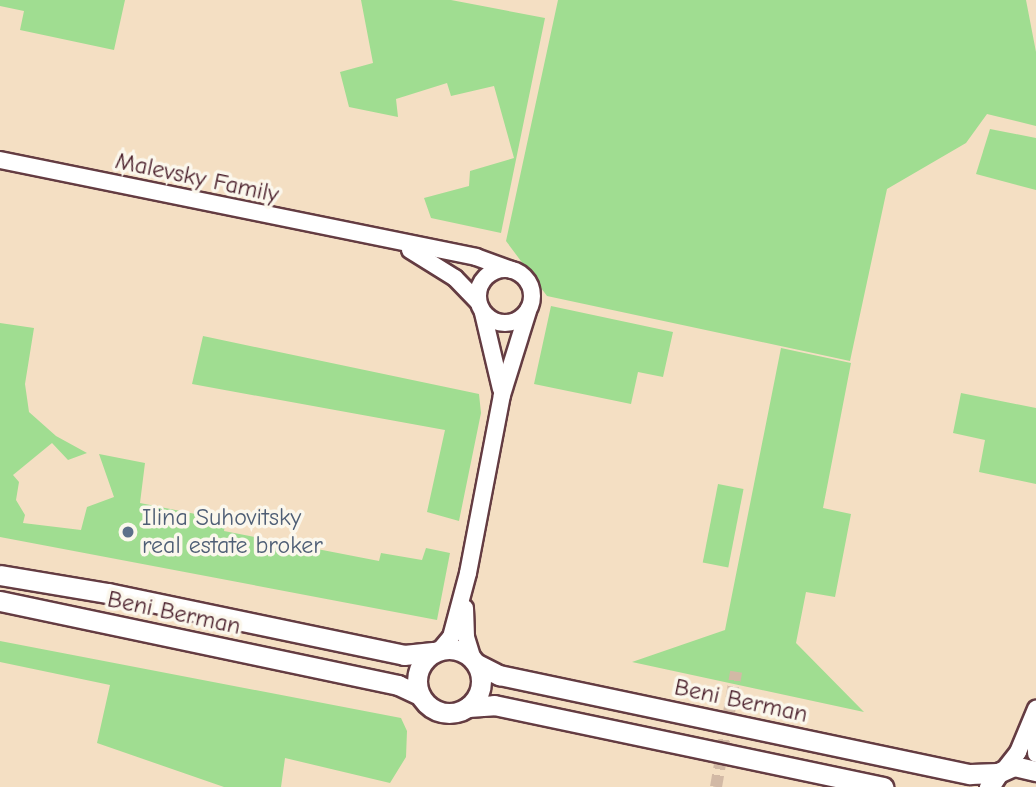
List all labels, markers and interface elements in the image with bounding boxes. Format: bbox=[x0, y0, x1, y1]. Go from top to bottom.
street label: Malevsky Family bbox=[113, 147, 281, 209]
place label: Ilina Suhovitsky real estate broker bbox=[142, 504, 323, 560]
marker: Ilina Suhovitsky real estate broker bbox=[120, 524, 136, 540]
street label: Beni Berman bbox=[105, 585, 243, 641]
street label: Beni Berman bbox=[672, 673, 810, 729]

